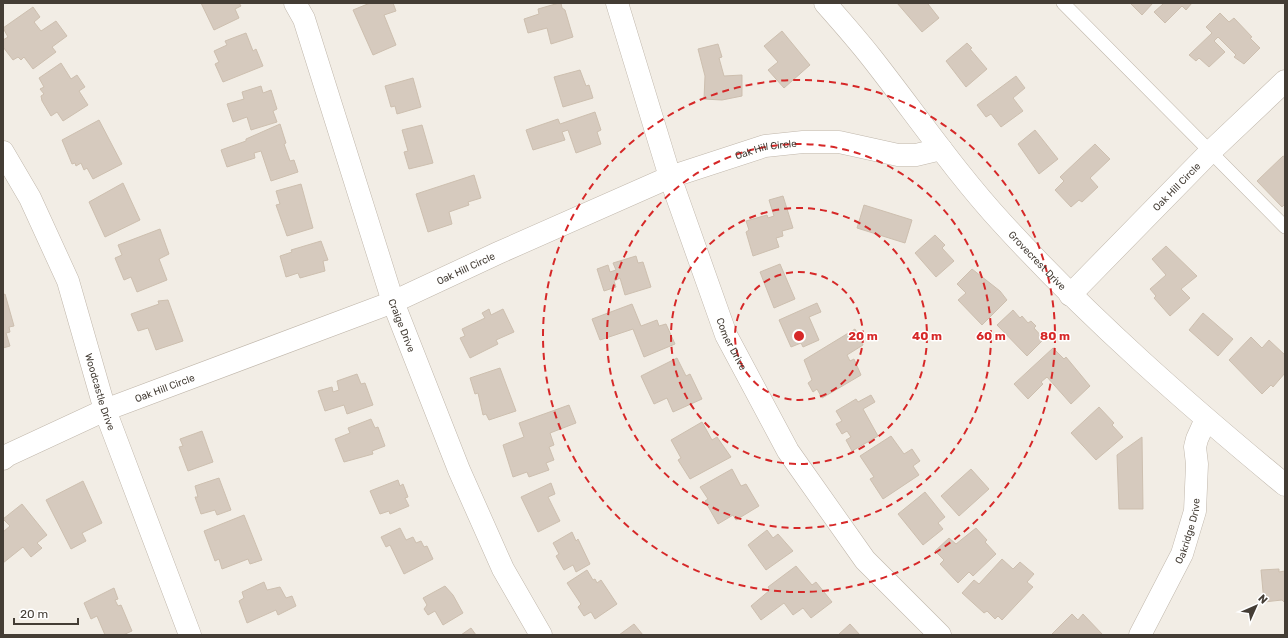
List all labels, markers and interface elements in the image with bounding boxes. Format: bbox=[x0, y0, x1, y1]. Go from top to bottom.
street label: Oak Hill Circle bbox=[734, 138, 798, 162]
street label: Oak Hill Circle bbox=[1151, 160, 1204, 214]
street label: Grovecrest Drive bbox=[1006, 229, 1068, 293]
street label: Oak Hill Circle bbox=[435, 250, 497, 288]
street label: Craige Drive bbox=[385, 297, 417, 354]
street label: Comer Drive bbox=[713, 316, 749, 373]
centre of rings bbox=[792, 329, 806, 343]
text: 20 m bbox=[848, 329, 878, 343]
text: 40 m bbox=[912, 329, 942, 343]
text: 60 m bbox=[976, 329, 1006, 343]
text: 80 m bbox=[1040, 329, 1070, 343]
street label: Woodcastle Drive bbox=[82, 352, 117, 433]
street label: Oak Hill Circle bbox=[133, 372, 197, 405]
street label: Oakridge Drive bbox=[1173, 498, 1203, 566]
north arrow bbox=[1236, 586, 1276, 626]
text: N bbox=[1255, 592, 1270, 607]
scale bar bbox=[14, 600, 78, 626]
text: 20 m bbox=[20, 607, 48, 621]

